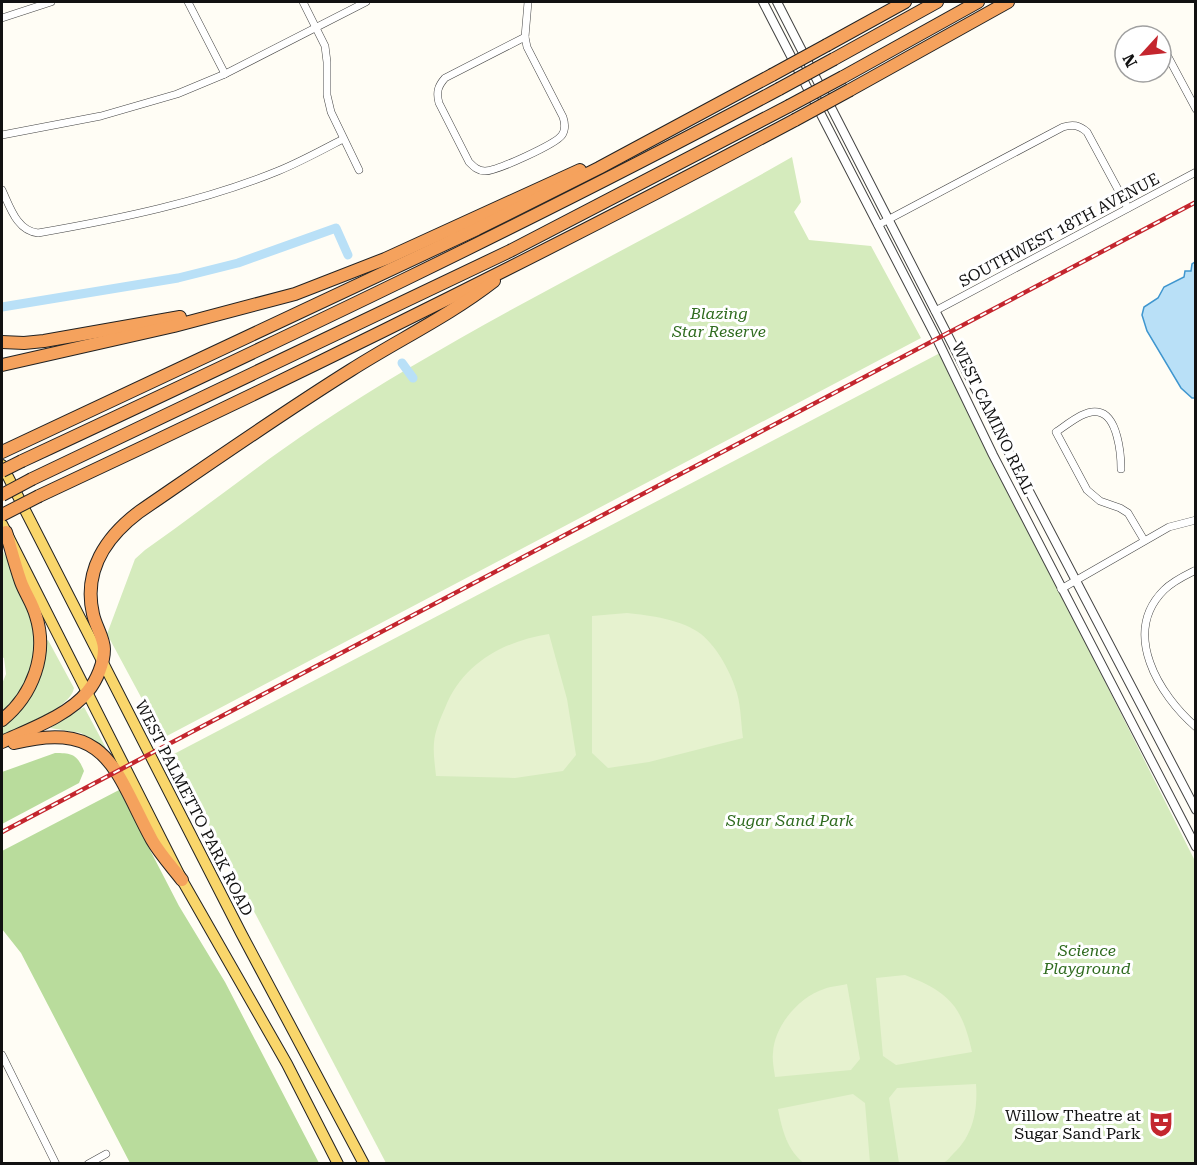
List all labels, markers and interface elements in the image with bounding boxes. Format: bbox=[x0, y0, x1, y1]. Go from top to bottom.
north arrow bbox=[1113, 24, 1173, 84]
text: N bbox=[1119, 51, 1141, 70]
street label: SOUTHWEST 18TH AVENUE bbox=[956, 169, 1162, 291]
park label: Blazing Star Reserve bbox=[671, 304, 766, 341]
street label: WEST CAMINO REAL bbox=[948, 339, 1038, 497]
street label: WEST PALMETTO PARK ROAD bbox=[131, 697, 257, 919]
park label: Sugar Sand Park bbox=[725, 811, 854, 830]
park label: Science Playground bbox=[1042, 941, 1131, 978]
place label: Willow Theatre at Sugar Sand Park bbox=[1005, 1106, 1141, 1143]
theatre icon: Willow Theatre at Sugar Sand Park bbox=[1146, 1109, 1176, 1139]

